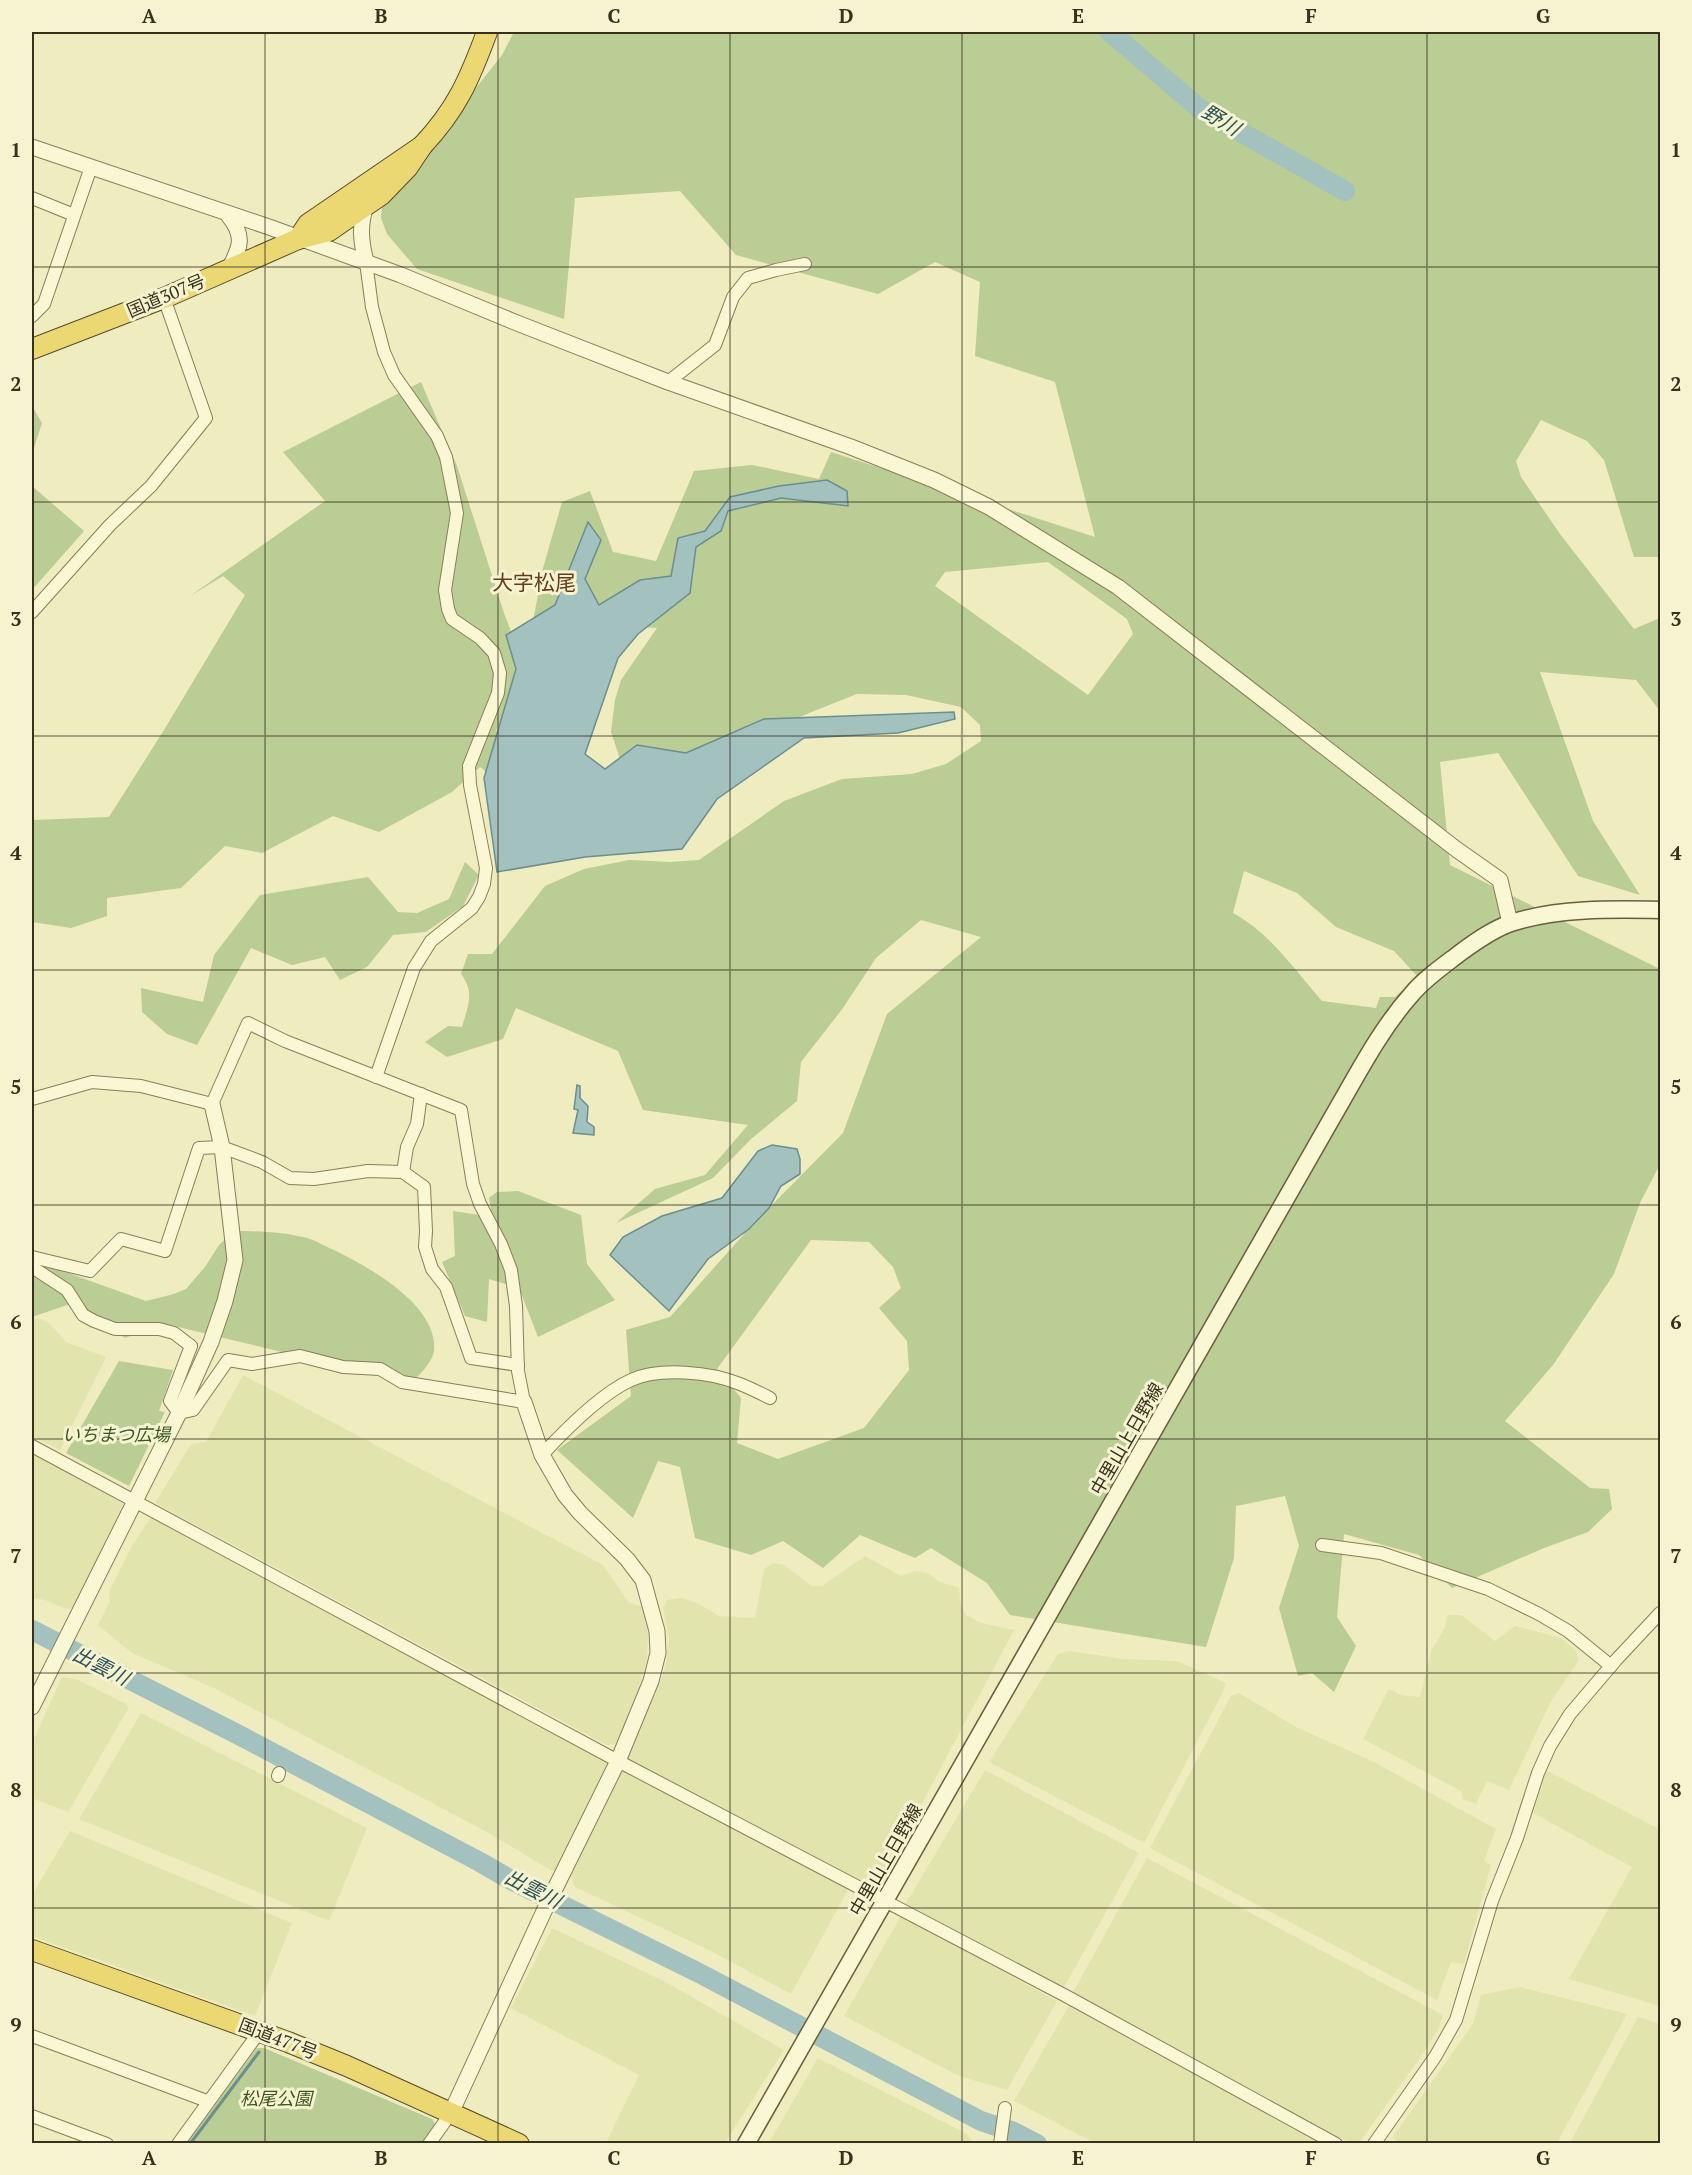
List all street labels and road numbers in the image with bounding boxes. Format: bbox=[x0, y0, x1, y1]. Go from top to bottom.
street label: 国道307号 bbox=[123, 268, 208, 322]
street label: 中里山上日野線 bbox=[1084, 1378, 1168, 1499]
street label: 中里山上日野線 bbox=[843, 1799, 927, 1920]
street label: 国道477号 bbox=[235, 2012, 321, 2064]

